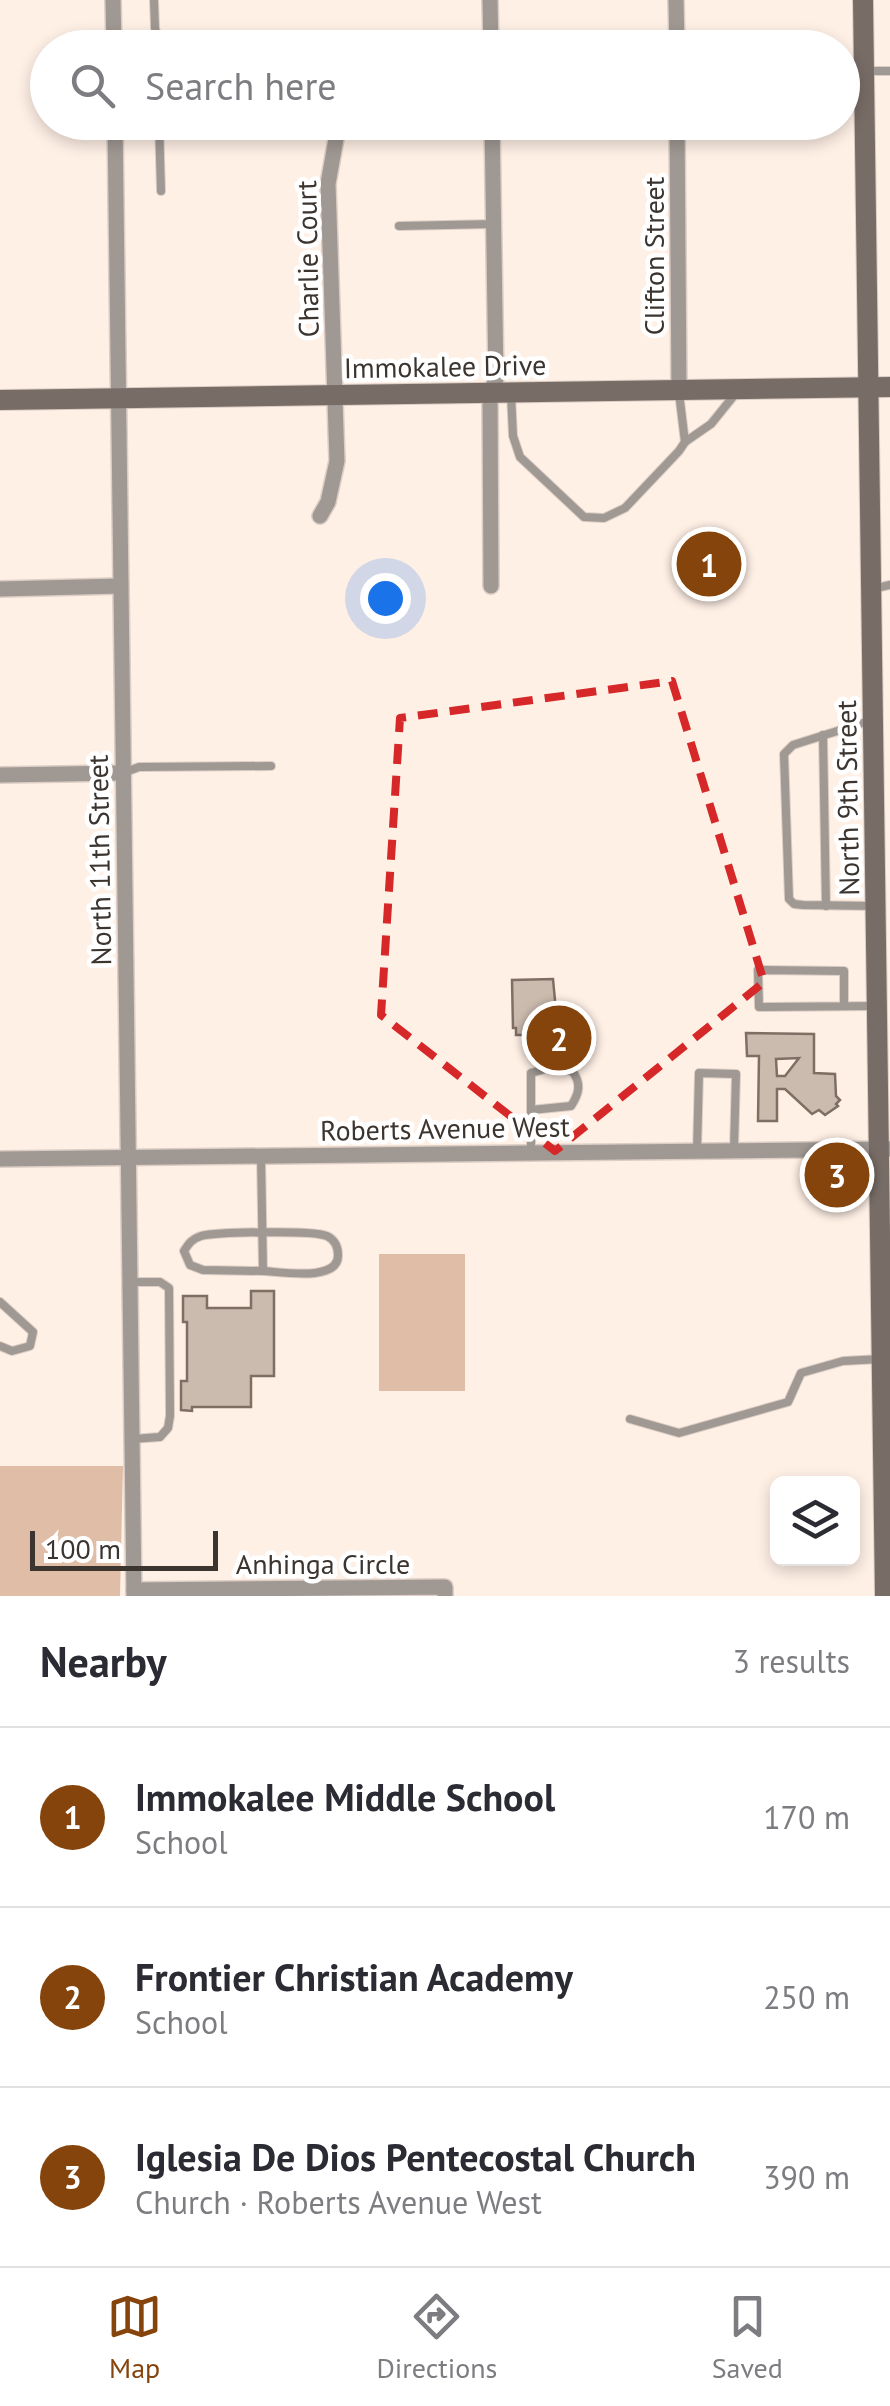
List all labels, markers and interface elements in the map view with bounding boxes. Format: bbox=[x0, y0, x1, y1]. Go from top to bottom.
search box bbox=[30, 30, 860, 140]
icon: search bbox=[65, 58, 120, 113]
text: Search here bbox=[145, 61, 337, 110]
street label: Clifton Street bbox=[635, 176, 672, 335]
street label: Charlie Court bbox=[287, 180, 327, 338]
street label: Immokalee Drive bbox=[343, 346, 547, 386]
pin: 1 bbox=[676, 526, 742, 602]
your location bbox=[360, 573, 411, 624]
street label: North 9th Street bbox=[827, 699, 867, 896]
street label: North 11th Street bbox=[79, 754, 119, 966]
pin: 2 bbox=[526, 1000, 592, 1076]
street label: Roberts Avenue West bbox=[320, 1107, 571, 1149]
pin: 3 bbox=[804, 1138, 870, 1212]
map controls bbox=[770, 1476, 860, 1566]
button: layers bbox=[770, 1476, 860, 1566]
scale bar bbox=[30, 1526, 218, 1570]
text: 100 m bbox=[45, 1530, 121, 1567]
street label: Anhinga Circle bbox=[236, 1545, 410, 1582]
text: Nearby bbox=[40, 1634, 167, 1689]
text: 3 results bbox=[732, 1640, 850, 1682]
text: Immokalee Middle School bbox=[135, 1772, 555, 1821]
text: 1 bbox=[63, 1796, 82, 1838]
text: 170 m bbox=[763, 1796, 850, 1838]
text: School bbox=[135, 1821, 228, 1863]
text: Frontier Christian Academy bbox=[135, 1952, 573, 2001]
text: 2 bbox=[63, 1976, 82, 2018]
text: 250 m bbox=[763, 1976, 850, 2018]
text: School bbox=[135, 2001, 228, 2043]
text: Iglesia De Dios Pentecostal Church bbox=[135, 2132, 696, 2181]
text: 3 bbox=[63, 2156, 82, 2198]
text: 390 m bbox=[763, 2156, 850, 2198]
text: Church · Roberts Avenue West bbox=[135, 2181, 542, 2223]
tab: Map bbox=[107, 2289, 162, 2386]
tab: Directions bbox=[376, 2289, 497, 2386]
tab: Saved bbox=[712, 2289, 783, 2386]

